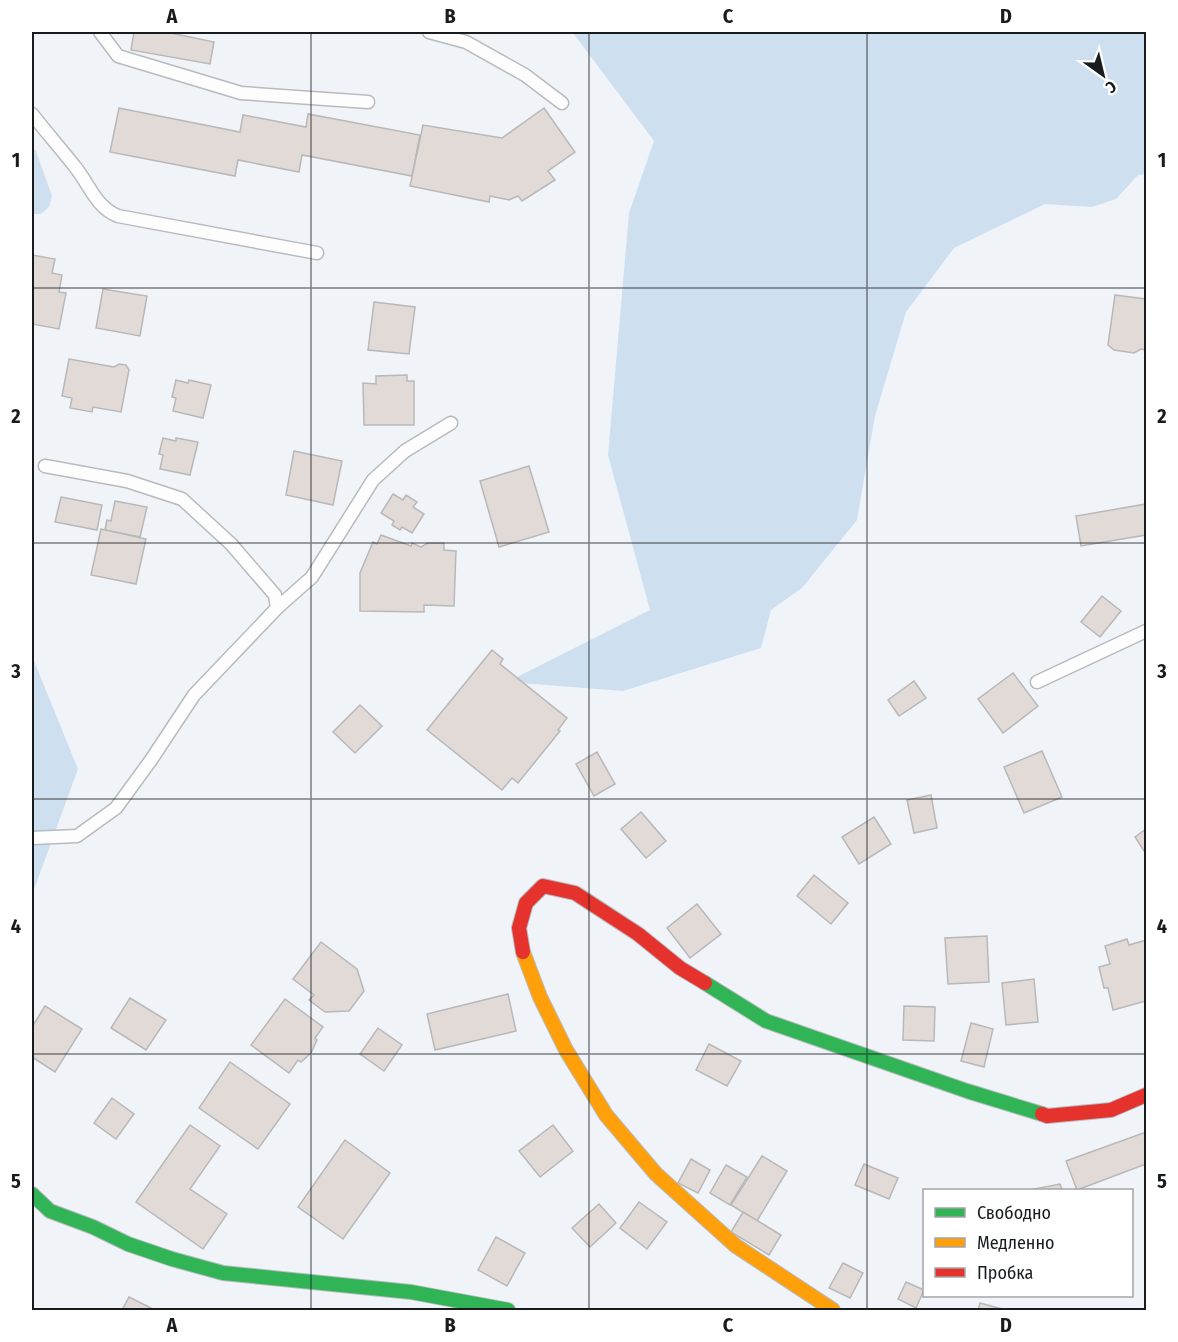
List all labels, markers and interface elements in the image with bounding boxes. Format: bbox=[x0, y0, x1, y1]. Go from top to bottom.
text: A bbox=[166, 4, 179, 28]
text: B bbox=[444, 4, 456, 28]
text: C bbox=[723, 4, 734, 28]
text: D bbox=[1000, 4, 1012, 28]
north arrow bbox=[1073, 45, 1133, 105]
text: С bbox=[1102, 77, 1120, 98]
text: 1 bbox=[12, 148, 20, 172]
text: 1 bbox=[1158, 148, 1166, 172]
text: 2 bbox=[10, 404, 21, 428]
text: 2 bbox=[1156, 404, 1167, 428]
text: 3 bbox=[10, 659, 21, 683]
text: 3 bbox=[1156, 659, 1167, 683]
text: 4 bbox=[11, 914, 21, 938]
text: 4 bbox=[1157, 914, 1167, 938]
text: 5 bbox=[11, 1169, 21, 1193]
text: 5 bbox=[1157, 1169, 1167, 1193]
legend bbox=[923, 1189, 1133, 1297]
text: Свободно bbox=[977, 1202, 1051, 1224]
text: Медленно bbox=[977, 1232, 1055, 1254]
text: Пробка bbox=[977, 1262, 1033, 1284]
text: A bbox=[166, 1313, 179, 1337]
text: B bbox=[444, 1313, 456, 1337]
text: C bbox=[723, 1313, 734, 1337]
text: D bbox=[1000, 1313, 1012, 1337]

